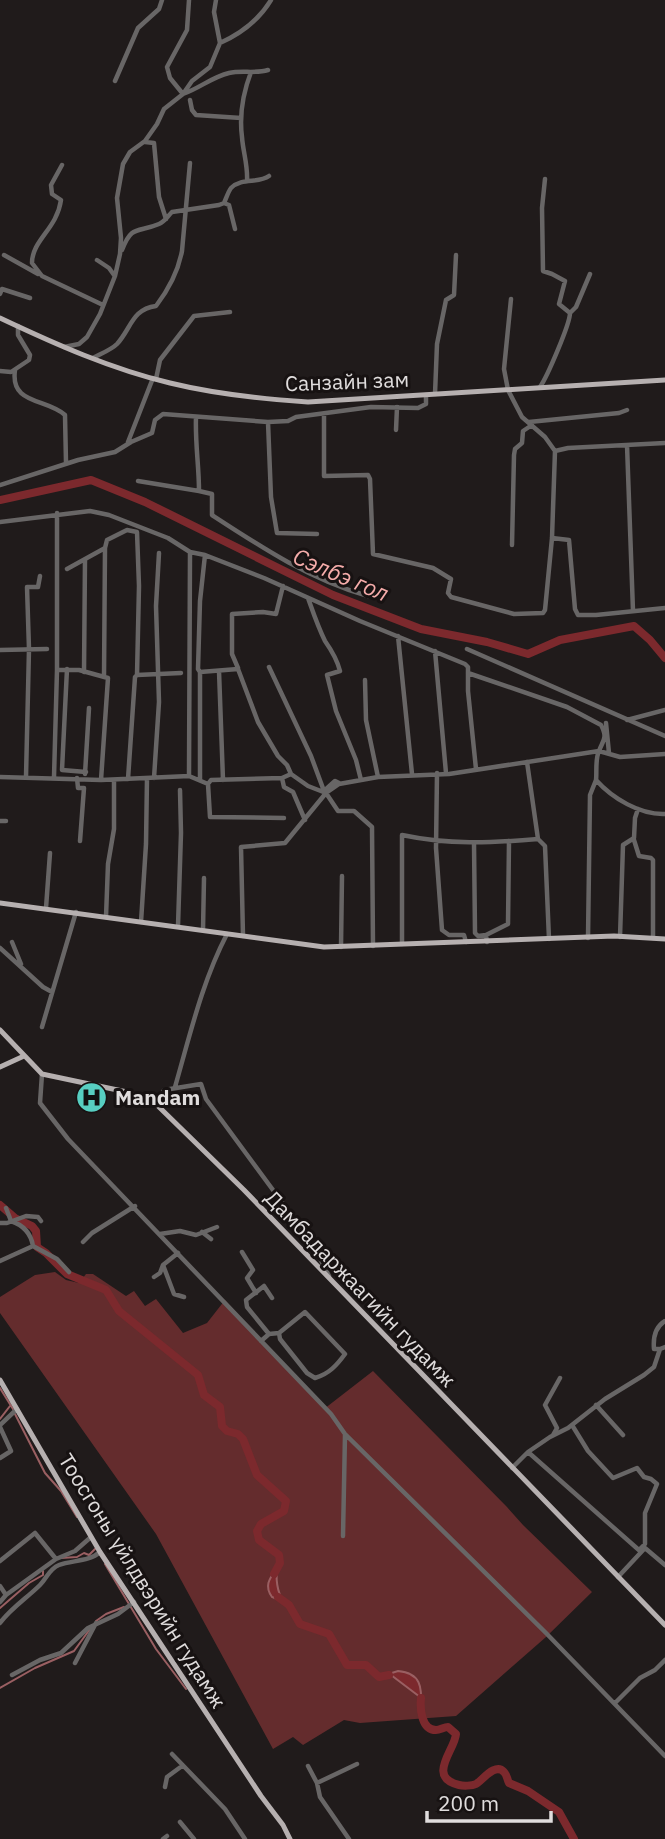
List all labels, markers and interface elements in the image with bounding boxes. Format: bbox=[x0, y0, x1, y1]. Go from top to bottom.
street label: Санзайн зам bbox=[284, 365, 409, 397]
water label: Сэлбэ гол bbox=[289, 541, 394, 608]
hospital icon: Mandam bbox=[75, 1081, 109, 1115]
place label: Mandam bbox=[115, 1083, 200, 1111]
street label: Дамбадаржаагийн гудамж bbox=[259, 1184, 462, 1393]
street label: Тоосгоны үйлдвэрийн гудамж bbox=[53, 1448, 233, 1713]
scale bar bbox=[427, 1780, 551, 1824]
text: 200 m bbox=[438, 1789, 499, 1817]

